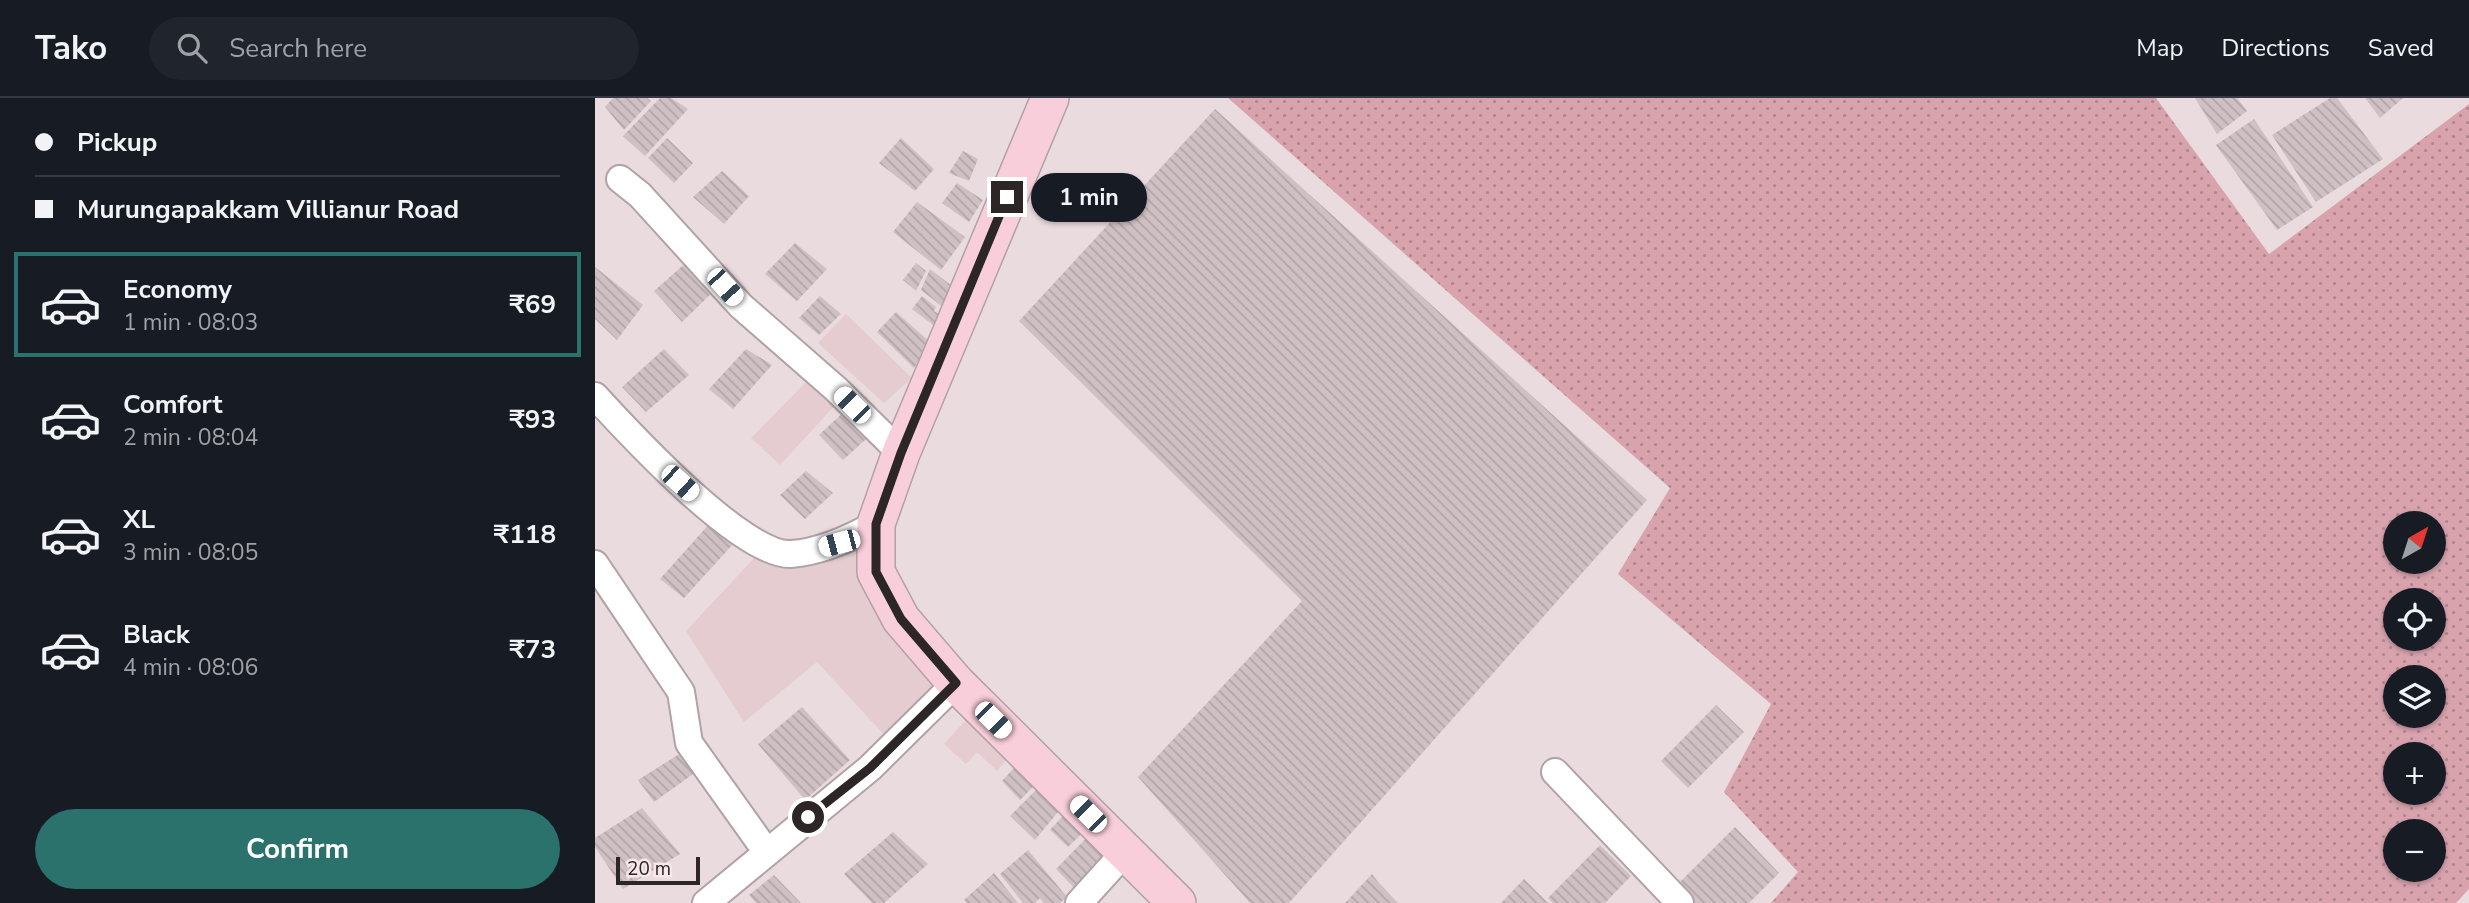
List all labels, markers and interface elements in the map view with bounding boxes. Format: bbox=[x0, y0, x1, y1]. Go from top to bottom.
search box bbox=[149, 17, 639, 80]
text: Tako bbox=[35, 26, 107, 71]
icon: search bbox=[173, 29, 211, 67]
text: Search here bbox=[229, 31, 367, 66]
text: Map bbox=[2136, 32, 2183, 64]
text: Directions bbox=[2221, 32, 2330, 64]
text: Saved bbox=[2368, 32, 2434, 64]
text: Pickup bbox=[77, 125, 157, 160]
callout: 1 min bbox=[1031, 172, 1147, 222]
route end bbox=[991, 181, 1023, 213]
text: 1 min bbox=[1059, 182, 1119, 213]
text: Murungapakkam Villianur Road bbox=[77, 192, 459, 227]
car bbox=[704, 264, 747, 310]
text: Economy bbox=[123, 272, 232, 307]
icon: car bbox=[39, 273, 102, 336]
text: ₹69 bbox=[509, 287, 556, 322]
text: 1 min · 08:03 bbox=[123, 307, 258, 338]
car bbox=[830, 383, 875, 427]
text: Comfort bbox=[123, 387, 223, 422]
icon: car bbox=[39, 388, 102, 451]
text: ₹93 bbox=[509, 402, 556, 437]
text: 2 min · 08:04 bbox=[123, 422, 258, 453]
car bbox=[658, 461, 703, 505]
text: XL bbox=[123, 502, 155, 537]
icon: car bbox=[39, 503, 102, 566]
north arrow bbox=[2383, 511, 2447, 574]
map controls bbox=[2383, 511, 2446, 882]
text: ₹118 bbox=[494, 517, 556, 552]
car bbox=[816, 527, 863, 559]
text: 3 min · 08:05 bbox=[123, 537, 258, 568]
button: locate bbox=[2383, 588, 2446, 651]
text: Black bbox=[123, 617, 190, 652]
icon: car bbox=[39, 618, 102, 681]
text: ₹73 bbox=[509, 632, 556, 667]
text: 4 min · 08:06 bbox=[123, 652, 258, 683]
button: layers bbox=[2383, 665, 2446, 728]
car bbox=[971, 698, 1016, 742]
button: + bbox=[2383, 742, 2446, 805]
car bbox=[1066, 792, 1111, 836]
route start bbox=[792, 801, 824, 833]
button: Confirm bbox=[35, 809, 560, 889]
button: − bbox=[2383, 819, 2446, 882]
scale bar bbox=[616, 854, 700, 886]
text: 20 m bbox=[627, 856, 671, 882]

